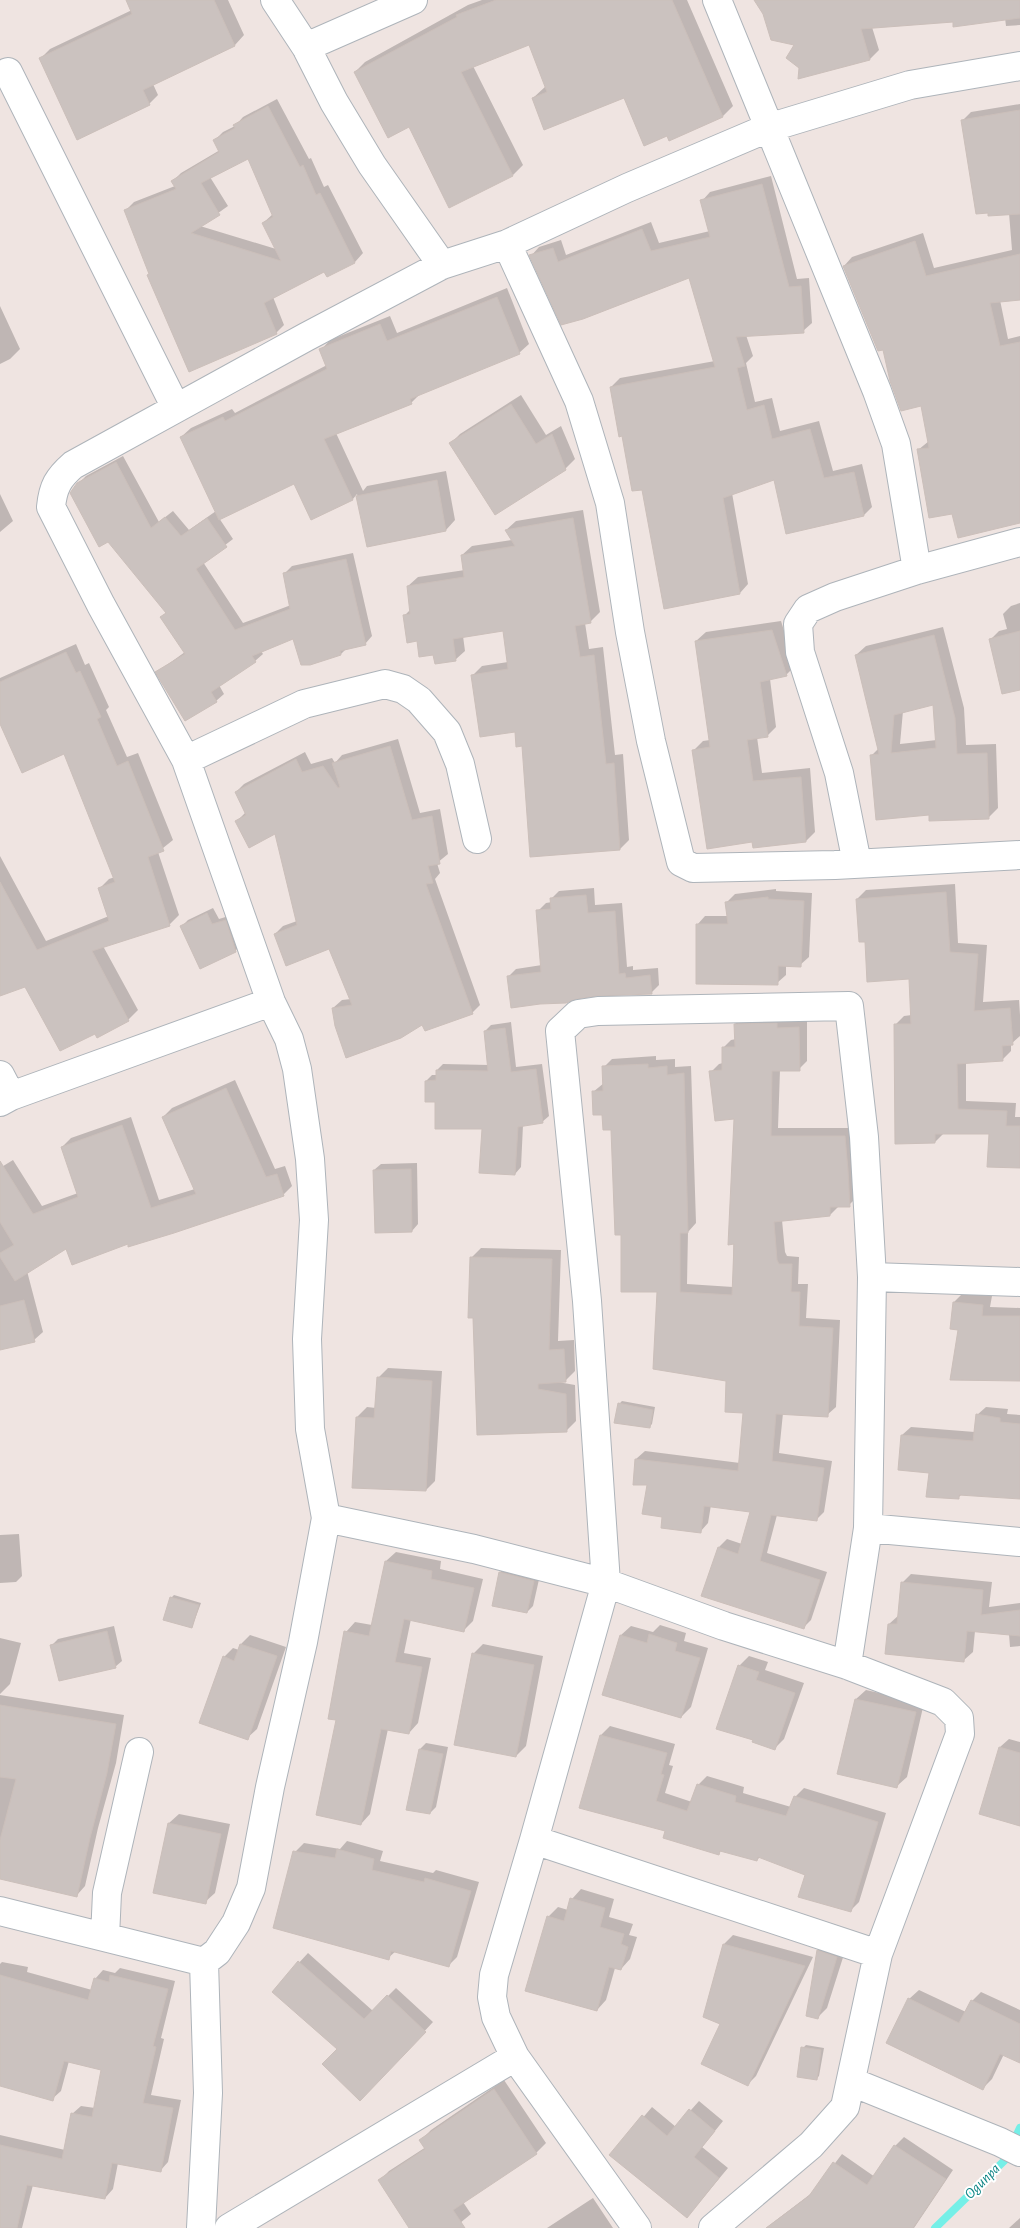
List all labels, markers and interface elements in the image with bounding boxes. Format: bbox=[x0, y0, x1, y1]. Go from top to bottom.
water label: Ogunpa bbox=[962, 2161, 1003, 2202]

